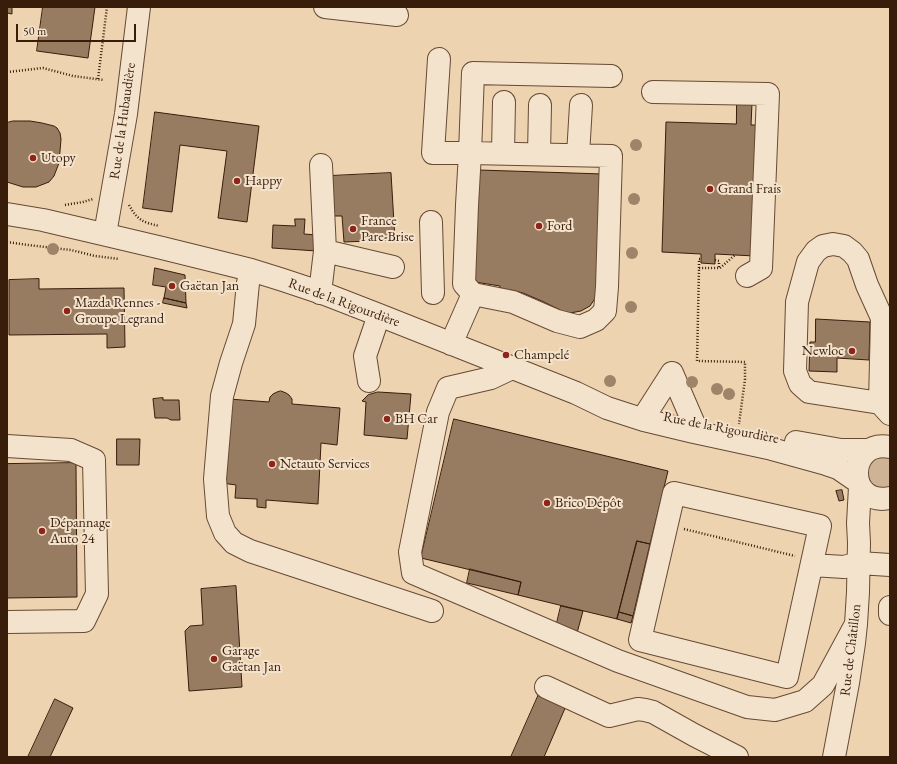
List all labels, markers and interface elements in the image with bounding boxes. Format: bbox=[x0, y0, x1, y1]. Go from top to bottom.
scale bar bbox=[18, 16, 138, 42]
text: 50 m bbox=[23, 23, 46, 39]
street label: Rue de la Hubaudière bbox=[107, 62, 139, 180]
place label: Utopy bbox=[41, 150, 76, 166]
marker: Utopy bbox=[28, 153, 38, 163]
place label: Happy bbox=[245, 173, 282, 189]
marker: Happy bbox=[232, 176, 242, 186]
place label: Grand Frais bbox=[718, 181, 781, 197]
marker: Grand Frais bbox=[705, 184, 715, 194]
place label: France Pare-Brise bbox=[361, 213, 414, 246]
place label: Ford bbox=[547, 218, 572, 234]
marker: Ford bbox=[534, 221, 544, 231]
marker: France Pare-Brise bbox=[348, 224, 358, 234]
street label: Rue de la Rigourdière bbox=[286, 275, 402, 331]
place label: Gaëtan Jan bbox=[180, 278, 239, 294]
marker: Gaëtan Jan bbox=[167, 281, 177, 291]
place label: Mazda Rennes - Groupe Legrand bbox=[75, 295, 164, 328]
marker: Mazda Rennes - Groupe Legrand bbox=[62, 306, 72, 316]
place label: Newloc bbox=[802, 343, 844, 359]
marker: Newloc bbox=[847, 346, 857, 356]
place label: Champelé bbox=[514, 347, 569, 363]
marker: Champelé bbox=[501, 350, 511, 360]
street label: Rue de la Rigourdière bbox=[662, 409, 780, 447]
place label: BH Car bbox=[395, 411, 438, 427]
marker: BH Car bbox=[382, 414, 392, 424]
place label: Netauto Services bbox=[280, 456, 370, 472]
marker: Netauto Services bbox=[267, 459, 277, 469]
place label: Brico Dépôt bbox=[555, 495, 621, 511]
marker: Brico Dépôt bbox=[542, 498, 552, 508]
place label: Dépannage Auto 24 bbox=[50, 515, 111, 548]
marker: Dépannage Auto 24 bbox=[37, 526, 47, 536]
street label: Rue de Châtillon bbox=[837, 603, 865, 697]
place label: Garage Gaëtan Jan bbox=[222, 643, 281, 676]
marker: Garage Gaëtan Jan bbox=[209, 654, 219, 664]

